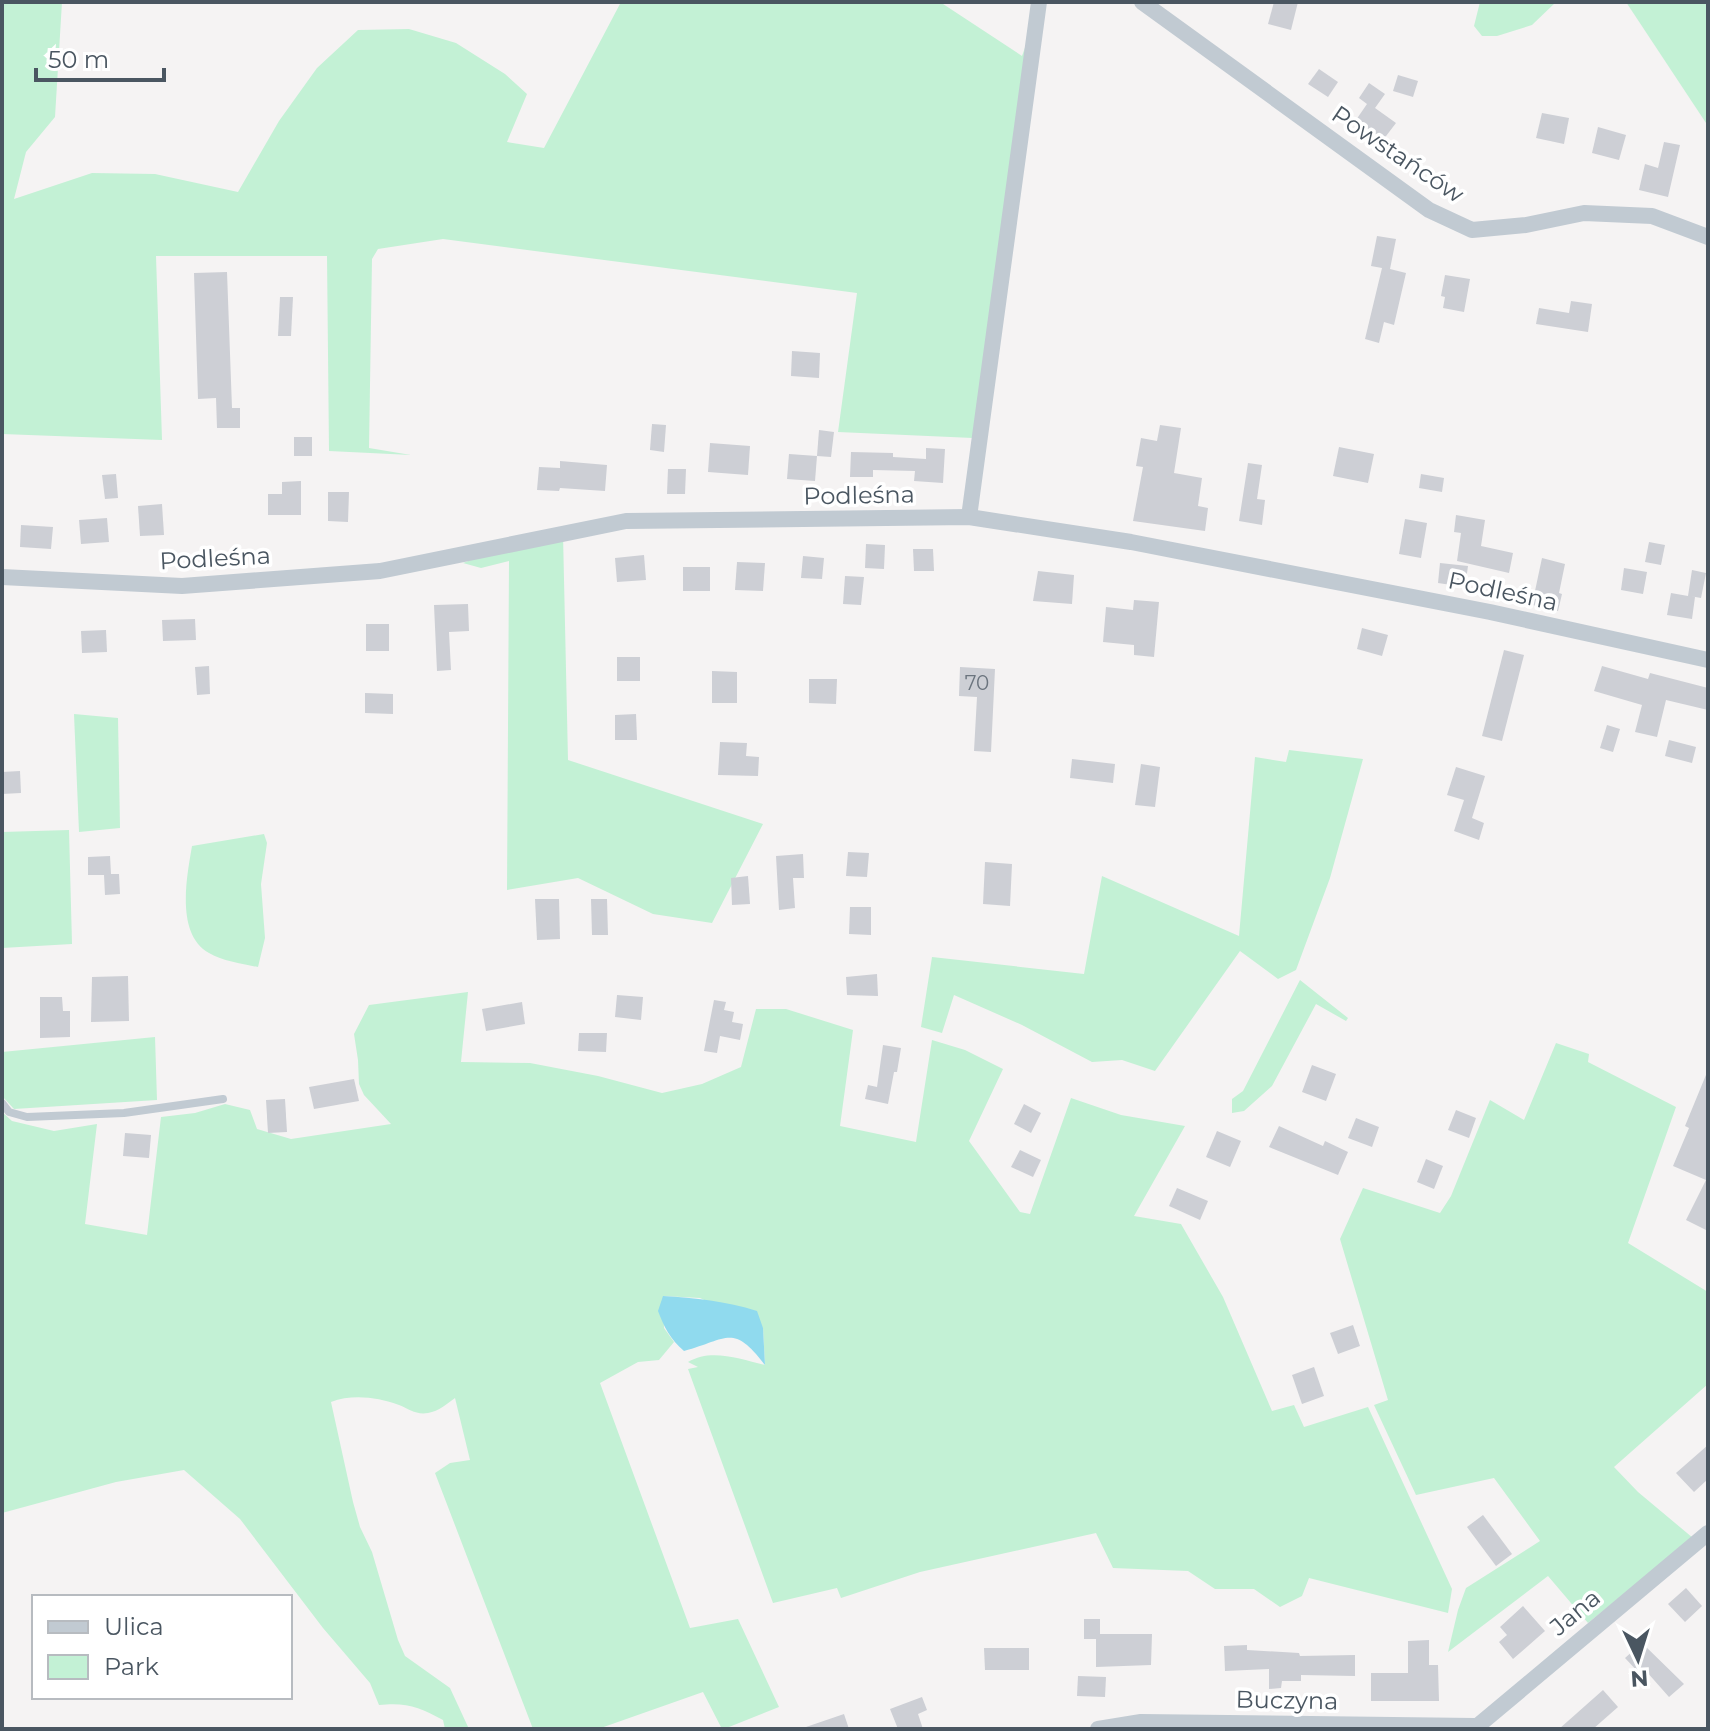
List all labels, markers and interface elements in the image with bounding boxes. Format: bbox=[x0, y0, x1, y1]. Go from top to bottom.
scale bar bbox=[36, 32, 164, 82]
text: 50 m bbox=[48, 45, 109, 74]
street label: Powstańców bbox=[1326, 99, 1470, 209]
street label: Podleśna bbox=[803, 480, 915, 510]
street label: Podleśna bbox=[159, 541, 271, 575]
street label: Podleśna bbox=[1446, 565, 1560, 617]
house number: 70 bbox=[965, 671, 989, 695]
street label: Jana bbox=[1543, 1583, 1606, 1642]
legend bbox=[32, 1595, 292, 1699]
text: Ulica bbox=[104, 1612, 164, 1641]
north arrow bbox=[1598, 1619, 1678, 1699]
text: Park bbox=[104, 1652, 159, 1681]
text: N bbox=[1630, 1664, 1649, 1693]
street label: Buczyna bbox=[1235, 1685, 1339, 1715]

